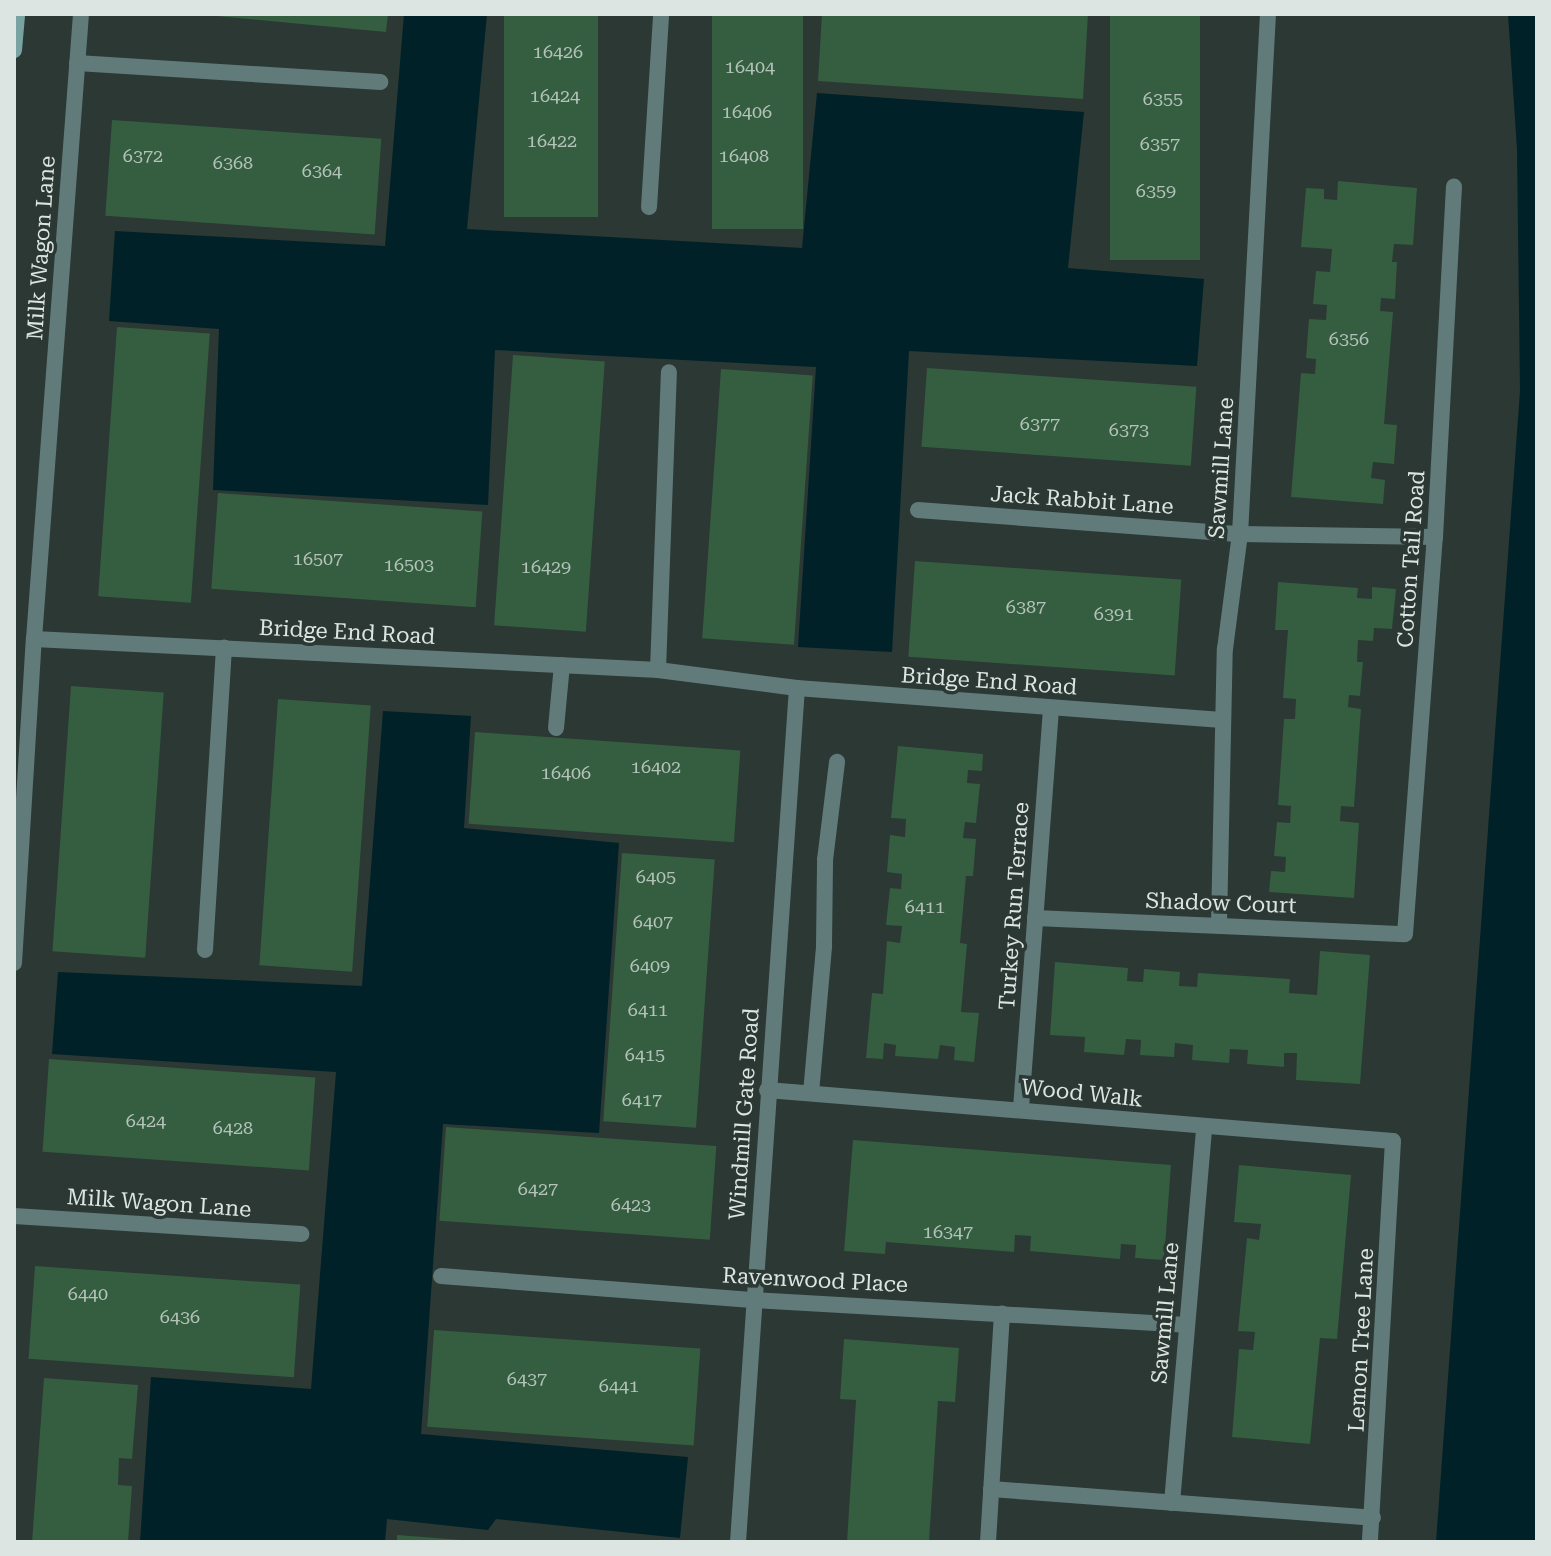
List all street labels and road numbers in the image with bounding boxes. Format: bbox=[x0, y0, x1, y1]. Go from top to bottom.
street label: Milk Wagon Lane bbox=[21, 155, 61, 341]
street label: Sawmill Lane bbox=[1203, 396, 1239, 540]
street label: Cotton Tail Road bbox=[1392, 469, 1430, 649]
street label: Jack Rabbit Lane bbox=[990, 480, 1174, 520]
street label: Bridge End Road bbox=[258, 614, 436, 650]
street label: Bridge End Road bbox=[900, 662, 1078, 700]
street label: Turkey Run Terrace bbox=[994, 801, 1034, 1011]
street label: Shadow Court bbox=[1145, 887, 1297, 919]
street label: Windmill Gate Road bbox=[723, 1007, 765, 1221]
street label: Wood Walk bbox=[1020, 1073, 1144, 1113]
street label: Milk Wagon Lane bbox=[66, 1183, 252, 1223]
street label: Sawmill Lane bbox=[1146, 1241, 1184, 1385]
street label: Lemon Tree Lane bbox=[1343, 1247, 1379, 1433]
street label: Ravenwood Place bbox=[721, 1262, 909, 1298]

